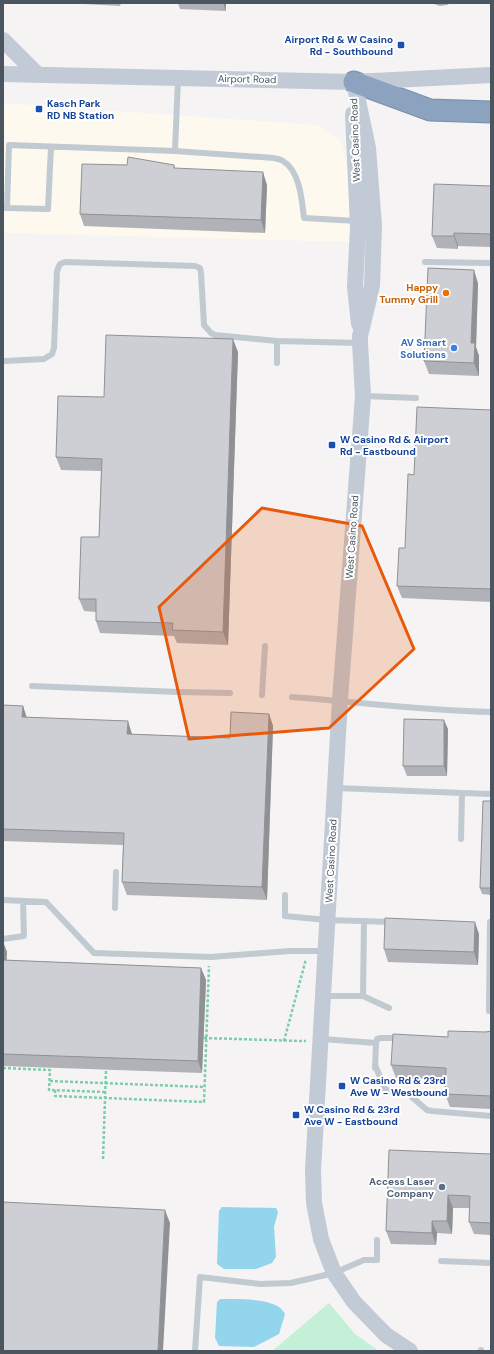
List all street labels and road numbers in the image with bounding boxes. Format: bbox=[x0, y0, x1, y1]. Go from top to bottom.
street label: Airport Road bbox=[218, 72, 276, 86]
street label: West Casino Road bbox=[347, 98, 363, 182]
street label: West Casino Road bbox=[343, 495, 361, 579]
street label: West Casino Road bbox=[322, 819, 340, 903]

